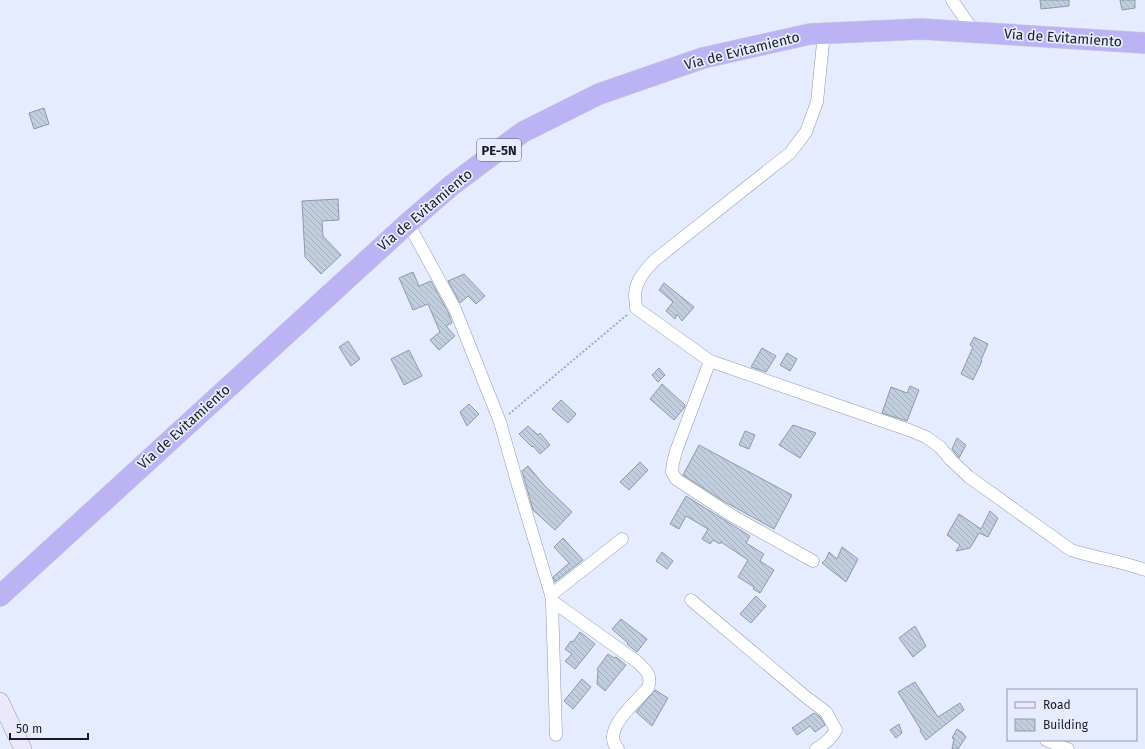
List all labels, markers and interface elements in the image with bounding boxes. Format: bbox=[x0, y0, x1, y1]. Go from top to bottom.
street label: Vía de Evitamiento bbox=[1003, 25, 1123, 51]
street label: Vía de Evitamiento bbox=[683, 28, 801, 74]
road number: PE-5N bbox=[477, 139, 521, 161]
street label: Vía de Evitamiento bbox=[374, 165, 476, 255]
street label: Vía de Evitamiento bbox=[134, 381, 234, 473]
legend bbox=[1007, 689, 1137, 741]
text: Road bbox=[1043, 698, 1071, 712]
scale bar bbox=[10, 715, 88, 741]
text: Building bbox=[1043, 718, 1089, 732]
text: 50 m bbox=[16, 722, 42, 736]

